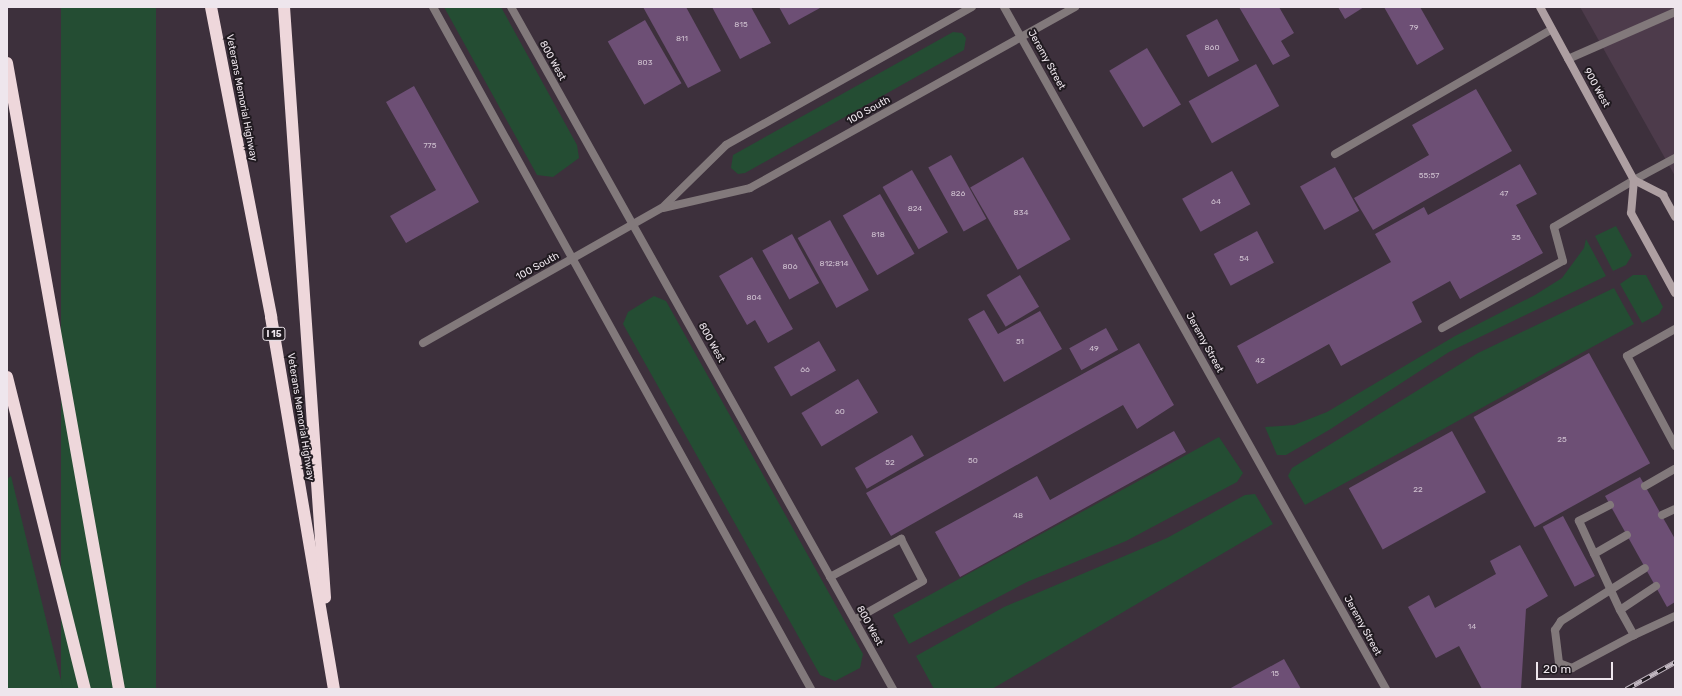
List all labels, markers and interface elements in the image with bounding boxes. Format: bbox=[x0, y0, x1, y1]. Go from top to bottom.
house number: 815 bbox=[734, 20, 748, 30]
house number: 79 bbox=[1410, 23, 1418, 33]
street label: Jeremy Street bbox=[1025, 28, 1067, 92]
street label: Veterans Memorial Highway bbox=[223, 33, 259, 163]
house number: 811 bbox=[676, 34, 688, 44]
street label: 800 West bbox=[536, 39, 568, 83]
house number: 860 bbox=[1205, 43, 1219, 53]
house number: 803 bbox=[638, 58, 652, 68]
street label: 900 West bbox=[1580, 66, 1612, 110]
street label: 100 South bbox=[845, 94, 893, 128]
house number: 775 bbox=[424, 141, 436, 151]
house number: 55;57 bbox=[1419, 171, 1439, 181]
house number: 826 bbox=[951, 189, 965, 199]
house number: 47 bbox=[1500, 189, 1508, 199]
house number: 64 bbox=[1211, 197, 1221, 207]
house number: 824 bbox=[908, 204, 922, 214]
house number: 834 bbox=[1014, 208, 1028, 218]
house number: 818 bbox=[871, 230, 885, 240]
house number: 35 bbox=[1511, 233, 1521, 243]
street label: 100 South bbox=[514, 250, 562, 284]
house number: 54 bbox=[1239, 254, 1249, 264]
house number: 812;814 bbox=[820, 259, 848, 269]
house number: 806 bbox=[783, 262, 797, 272]
house number: 804 bbox=[746, 293, 762, 303]
street label: Jeremy Street bbox=[1183, 311, 1225, 375]
street label: 800 West bbox=[695, 321, 727, 365]
road number: I 15 bbox=[262, 327, 286, 341]
house number: 51 bbox=[1016, 337, 1024, 347]
house number: 49 bbox=[1089, 344, 1099, 354]
street label: Veterans Memorial Highway bbox=[284, 352, 316, 482]
house number: 42 bbox=[1255, 356, 1265, 366]
house number: 66 bbox=[800, 365, 810, 375]
house number: 60 bbox=[835, 407, 845, 417]
house number: 25 bbox=[1557, 435, 1567, 445]
house number: 50 bbox=[968, 456, 978, 466]
house number: 52 bbox=[885, 458, 895, 468]
house number: 22 bbox=[1413, 485, 1423, 495]
house number: 48 bbox=[1013, 511, 1023, 521]
street label: Jeremy Street bbox=[1341, 594, 1383, 658]
street label: 800 West bbox=[853, 604, 885, 648]
house number: 14 bbox=[1468, 622, 1476, 632]
scale bar bbox=[1538, 654, 1615, 680]
text: 20 m bbox=[1543, 662, 1571, 676]
house number: 15 bbox=[1271, 669, 1279, 679]

